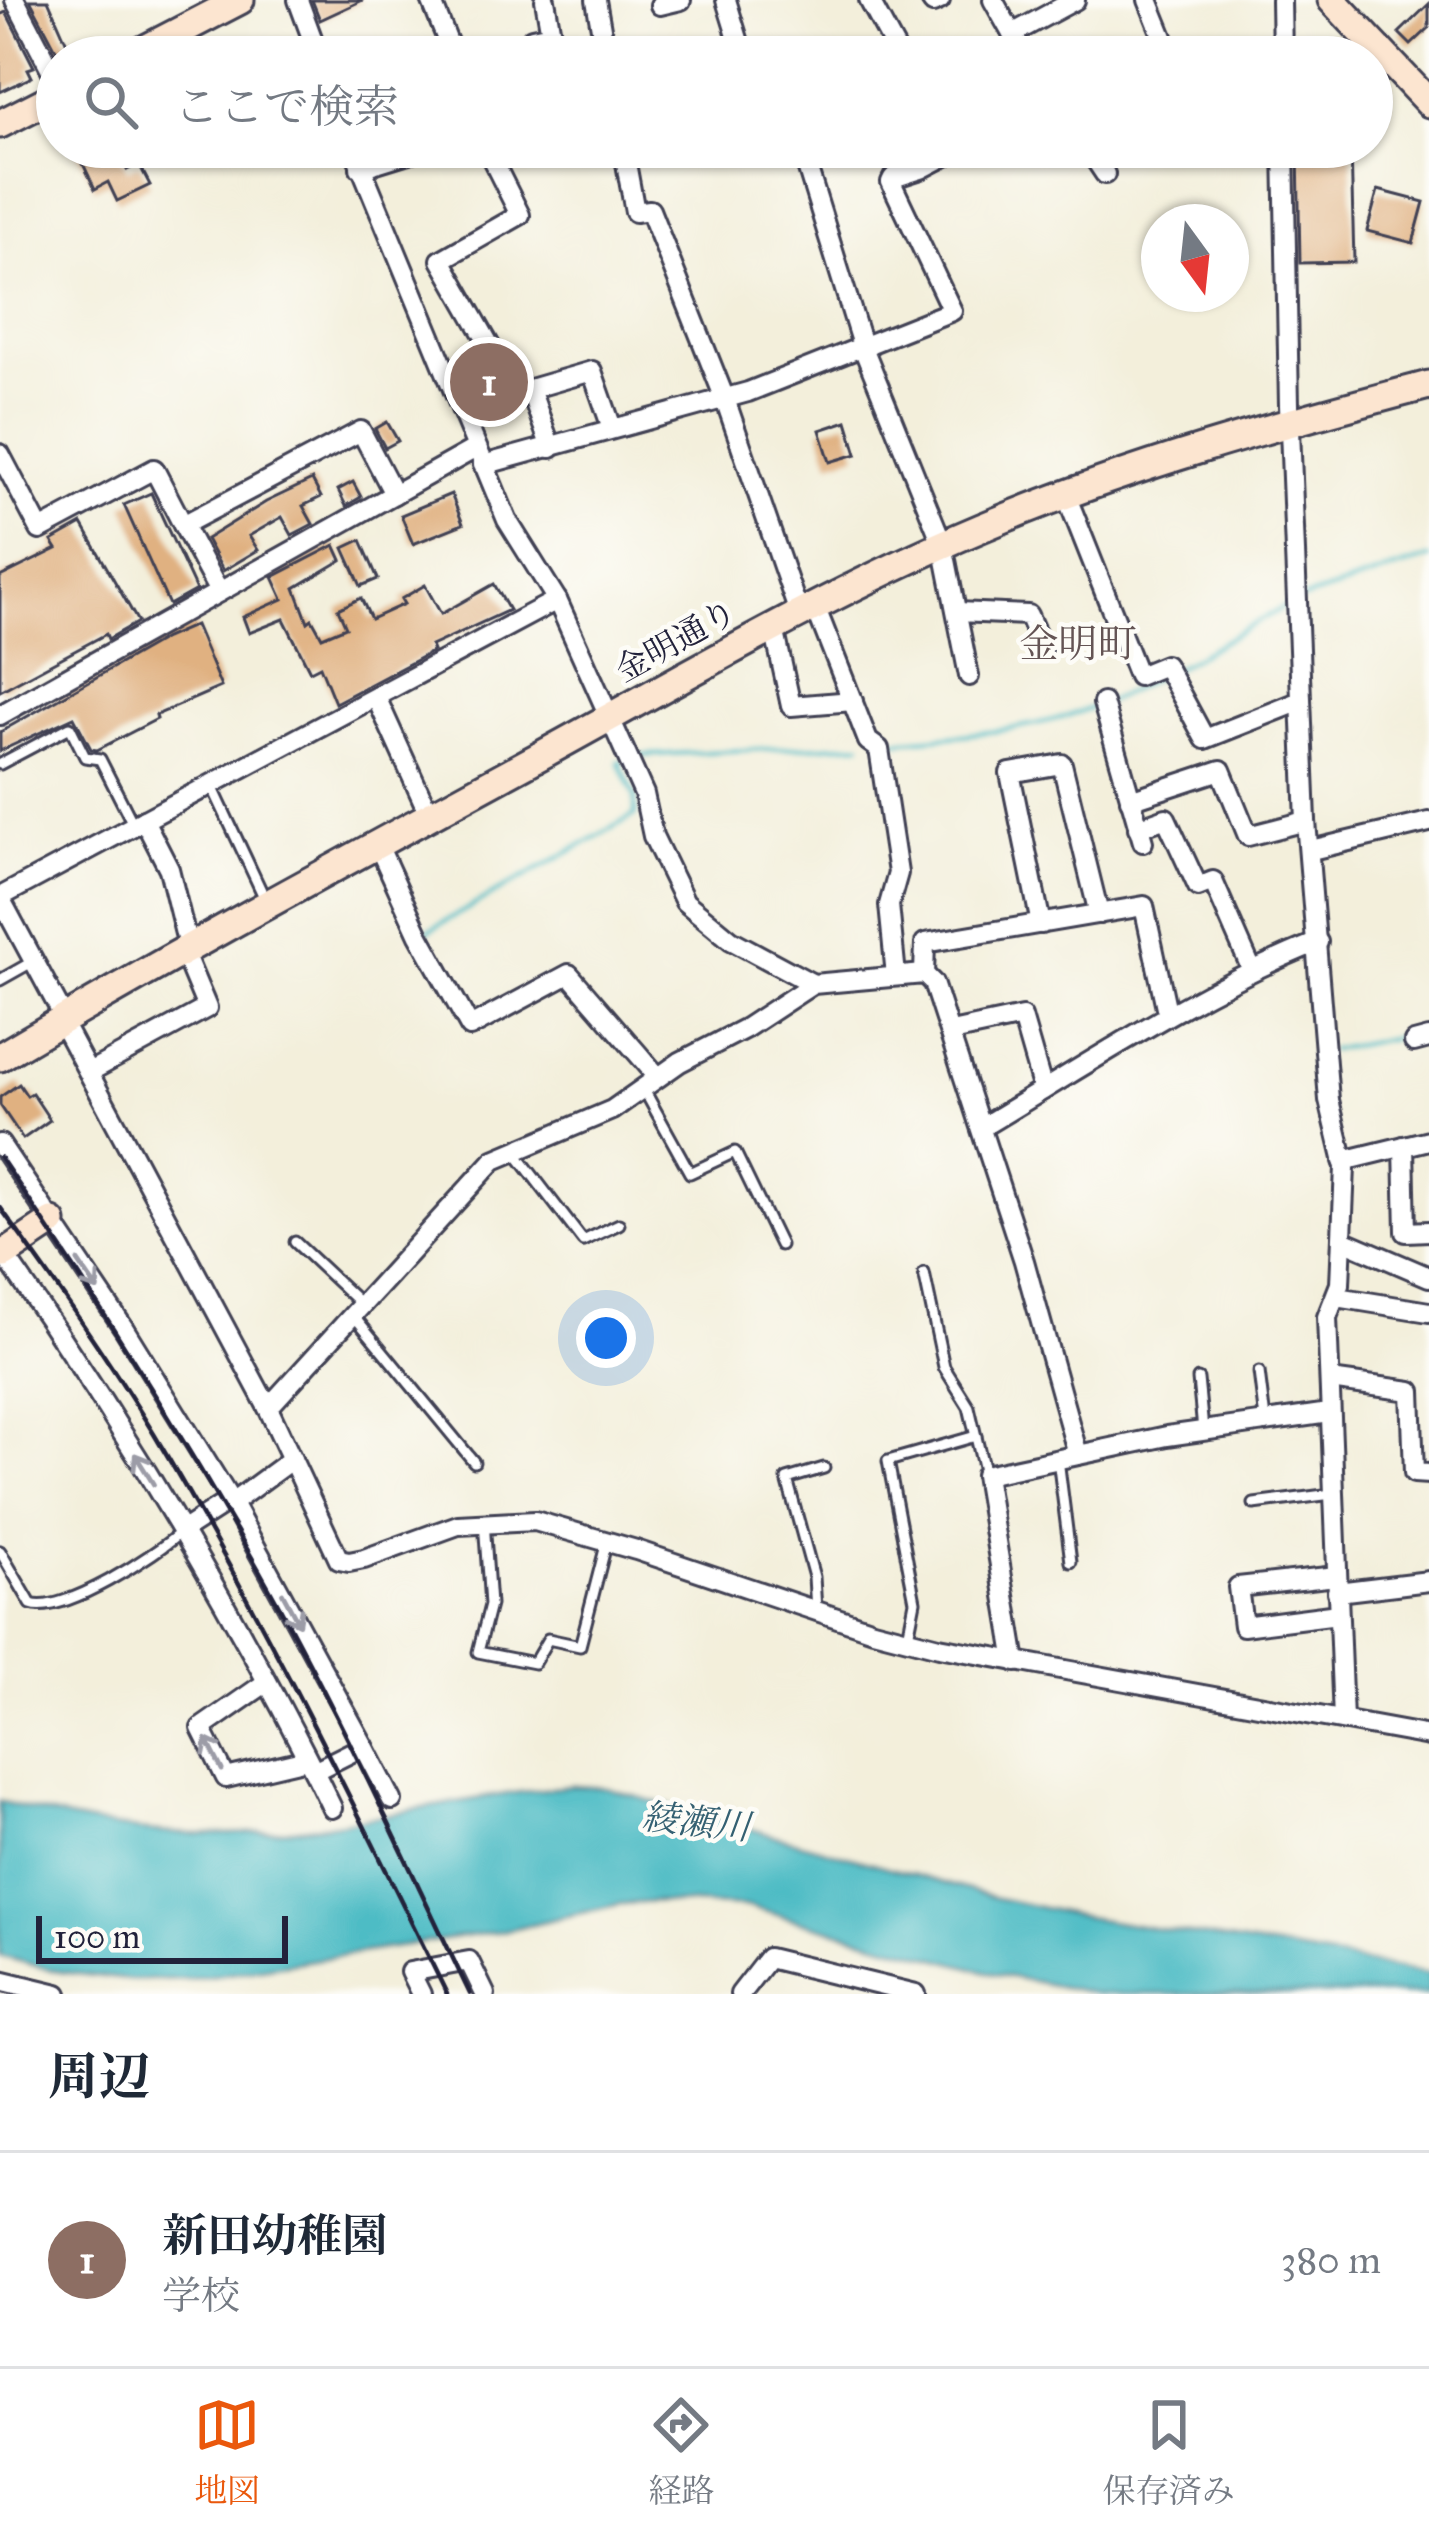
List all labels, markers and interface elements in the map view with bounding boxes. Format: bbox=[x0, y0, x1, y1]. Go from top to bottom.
search box bbox=[36, 36, 1393, 168]
icon: search bbox=[78, 69, 144, 135]
text: ここで検索 bbox=[174, 79, 399, 134]
north arrow bbox=[1141, 204, 1249, 312]
pin: 1 bbox=[450, 337, 528, 427]
street label: 金明通り bbox=[609, 592, 743, 690]
district label: 金明町 bbox=[1019, 620, 1137, 668]
one-way arrow bbox=[76, 1259, 101, 1293]
your location bbox=[576, 1308, 636, 1368]
one-way arrow bbox=[132, 1453, 156, 1487]
one-way arrow bbox=[280, 1591, 303, 1626]
one-way arrow bbox=[202, 1738, 225, 1773]
water label: 綾瀬川 bbox=[640, 1794, 756, 1850]
scale bar bbox=[36, 1910, 288, 1963]
text: 100 m bbox=[54, 1917, 140, 1957]
text: 周辺 bbox=[48, 2046, 150, 2108]
text: 新田幼稚園 bbox=[162, 2208, 387, 2263]
text: 1 bbox=[79, 2236, 95, 2284]
text: 380 m bbox=[1281, 2236, 1381, 2284]
text: 学校 bbox=[162, 2272, 240, 2320]
tab: 地図 bbox=[194, 2392, 260, 2511]
tab: 経路 bbox=[648, 2392, 714, 2511]
tab: 保存済み bbox=[1103, 2392, 1235, 2511]

